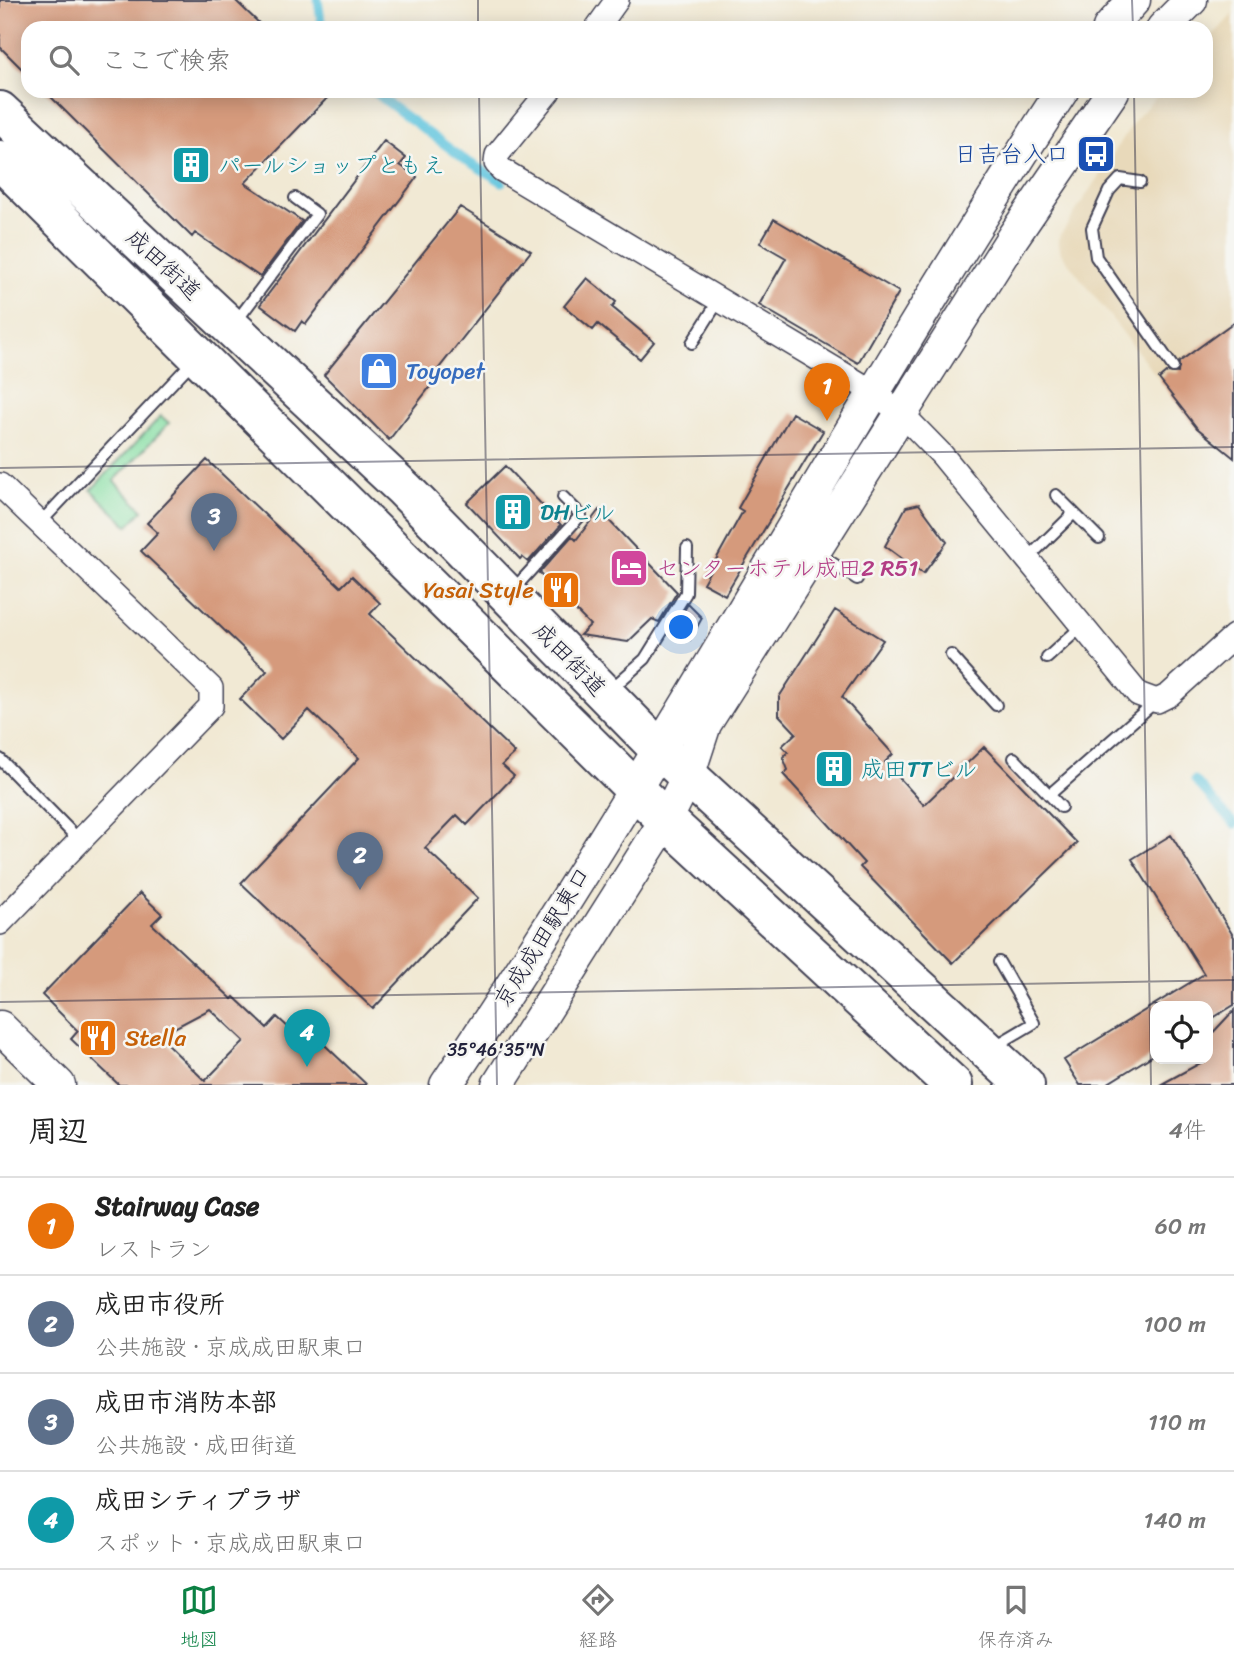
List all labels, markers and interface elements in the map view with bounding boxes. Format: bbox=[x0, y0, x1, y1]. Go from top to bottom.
search box bbox=[21, 21, 1213, 98]
text: ここで検索 bbox=[101, 37, 231, 83]
icon: search bbox=[45, 41, 83, 79]
bus stop icon: 日吉台入口 bbox=[1075, 133, 1117, 175]
place label: 日吉台入口 bbox=[954, 134, 1069, 175]
building icon: パールショップともえ bbox=[170, 144, 212, 186]
place label: パールショップともえ bbox=[218, 145, 446, 186]
street label: 成田街道 bbox=[116, 218, 211, 311]
shop icon: Toyopet bbox=[358, 350, 400, 392]
place label: Toyopet bbox=[406, 351, 486, 392]
pin: 1 bbox=[804, 363, 850, 421]
building icon: DHビル bbox=[492, 491, 534, 533]
place label: DHビル bbox=[540, 492, 616, 533]
pin: 3 bbox=[191, 493, 237, 551]
hotel icon: センターホテル成田2 R51 bbox=[608, 547, 650, 589]
place label: センターホテル成田2 R51 bbox=[656, 548, 918, 589]
restaurant icon: Yasai Style bbox=[540, 569, 582, 611]
place label: Yasai Style bbox=[423, 570, 534, 611]
your location bbox=[664, 610, 698, 644]
street label: 成田街道 bbox=[523, 612, 616, 707]
building icon: 成田TTビル bbox=[813, 748, 855, 790]
place label: 成田TTビル bbox=[861, 749, 978, 790]
pin: 2 bbox=[337, 832, 383, 890]
street label: 京成成田駅東口 bbox=[482, 858, 602, 1016]
map controls bbox=[1150, 1001, 1213, 1064]
button: locate bbox=[1150, 1001, 1213, 1064]
pin: 4 bbox=[284, 1009, 330, 1067]
restaurant icon: Stella bbox=[77, 1017, 119, 1059]
place label: Stella bbox=[125, 1018, 186, 1059]
text: 35°46'35"N bbox=[447, 1034, 545, 1066]
text: 周辺 bbox=[28, 1104, 88, 1158]
text: 4件 bbox=[1169, 1110, 1206, 1151]
text: Stairway Case bbox=[95, 1183, 259, 1229]
text: 1 bbox=[46, 1206, 56, 1247]
text: 60 m bbox=[1155, 1206, 1206, 1247]
text: レストラン bbox=[95, 1229, 212, 1270]
text: 成田市役所 bbox=[95, 1281, 225, 1327]
text: 2 bbox=[44, 1304, 58, 1345]
text: 100 m bbox=[1143, 1304, 1206, 1345]
text: 公共施設 · 京成成田駅東口 bbox=[95, 1327, 366, 1368]
text: 成田市消防本部 bbox=[95, 1379, 277, 1425]
text: 3 bbox=[45, 1402, 57, 1443]
text: 110 m bbox=[1148, 1402, 1206, 1443]
text: 公共施設 · 成田街道 bbox=[95, 1425, 297, 1466]
text: 成田シティプラザ bbox=[95, 1477, 301, 1523]
text: 4 bbox=[44, 1500, 58, 1541]
text: 140 m bbox=[1144, 1500, 1206, 1541]
text: スポット · 京成成田駅東口 bbox=[95, 1523, 366, 1564]
tab: 地図 bbox=[180, 1581, 218, 1656]
tab: 経路 bbox=[579, 1581, 617, 1656]
tab: 保存済み bbox=[978, 1581, 1054, 1656]

